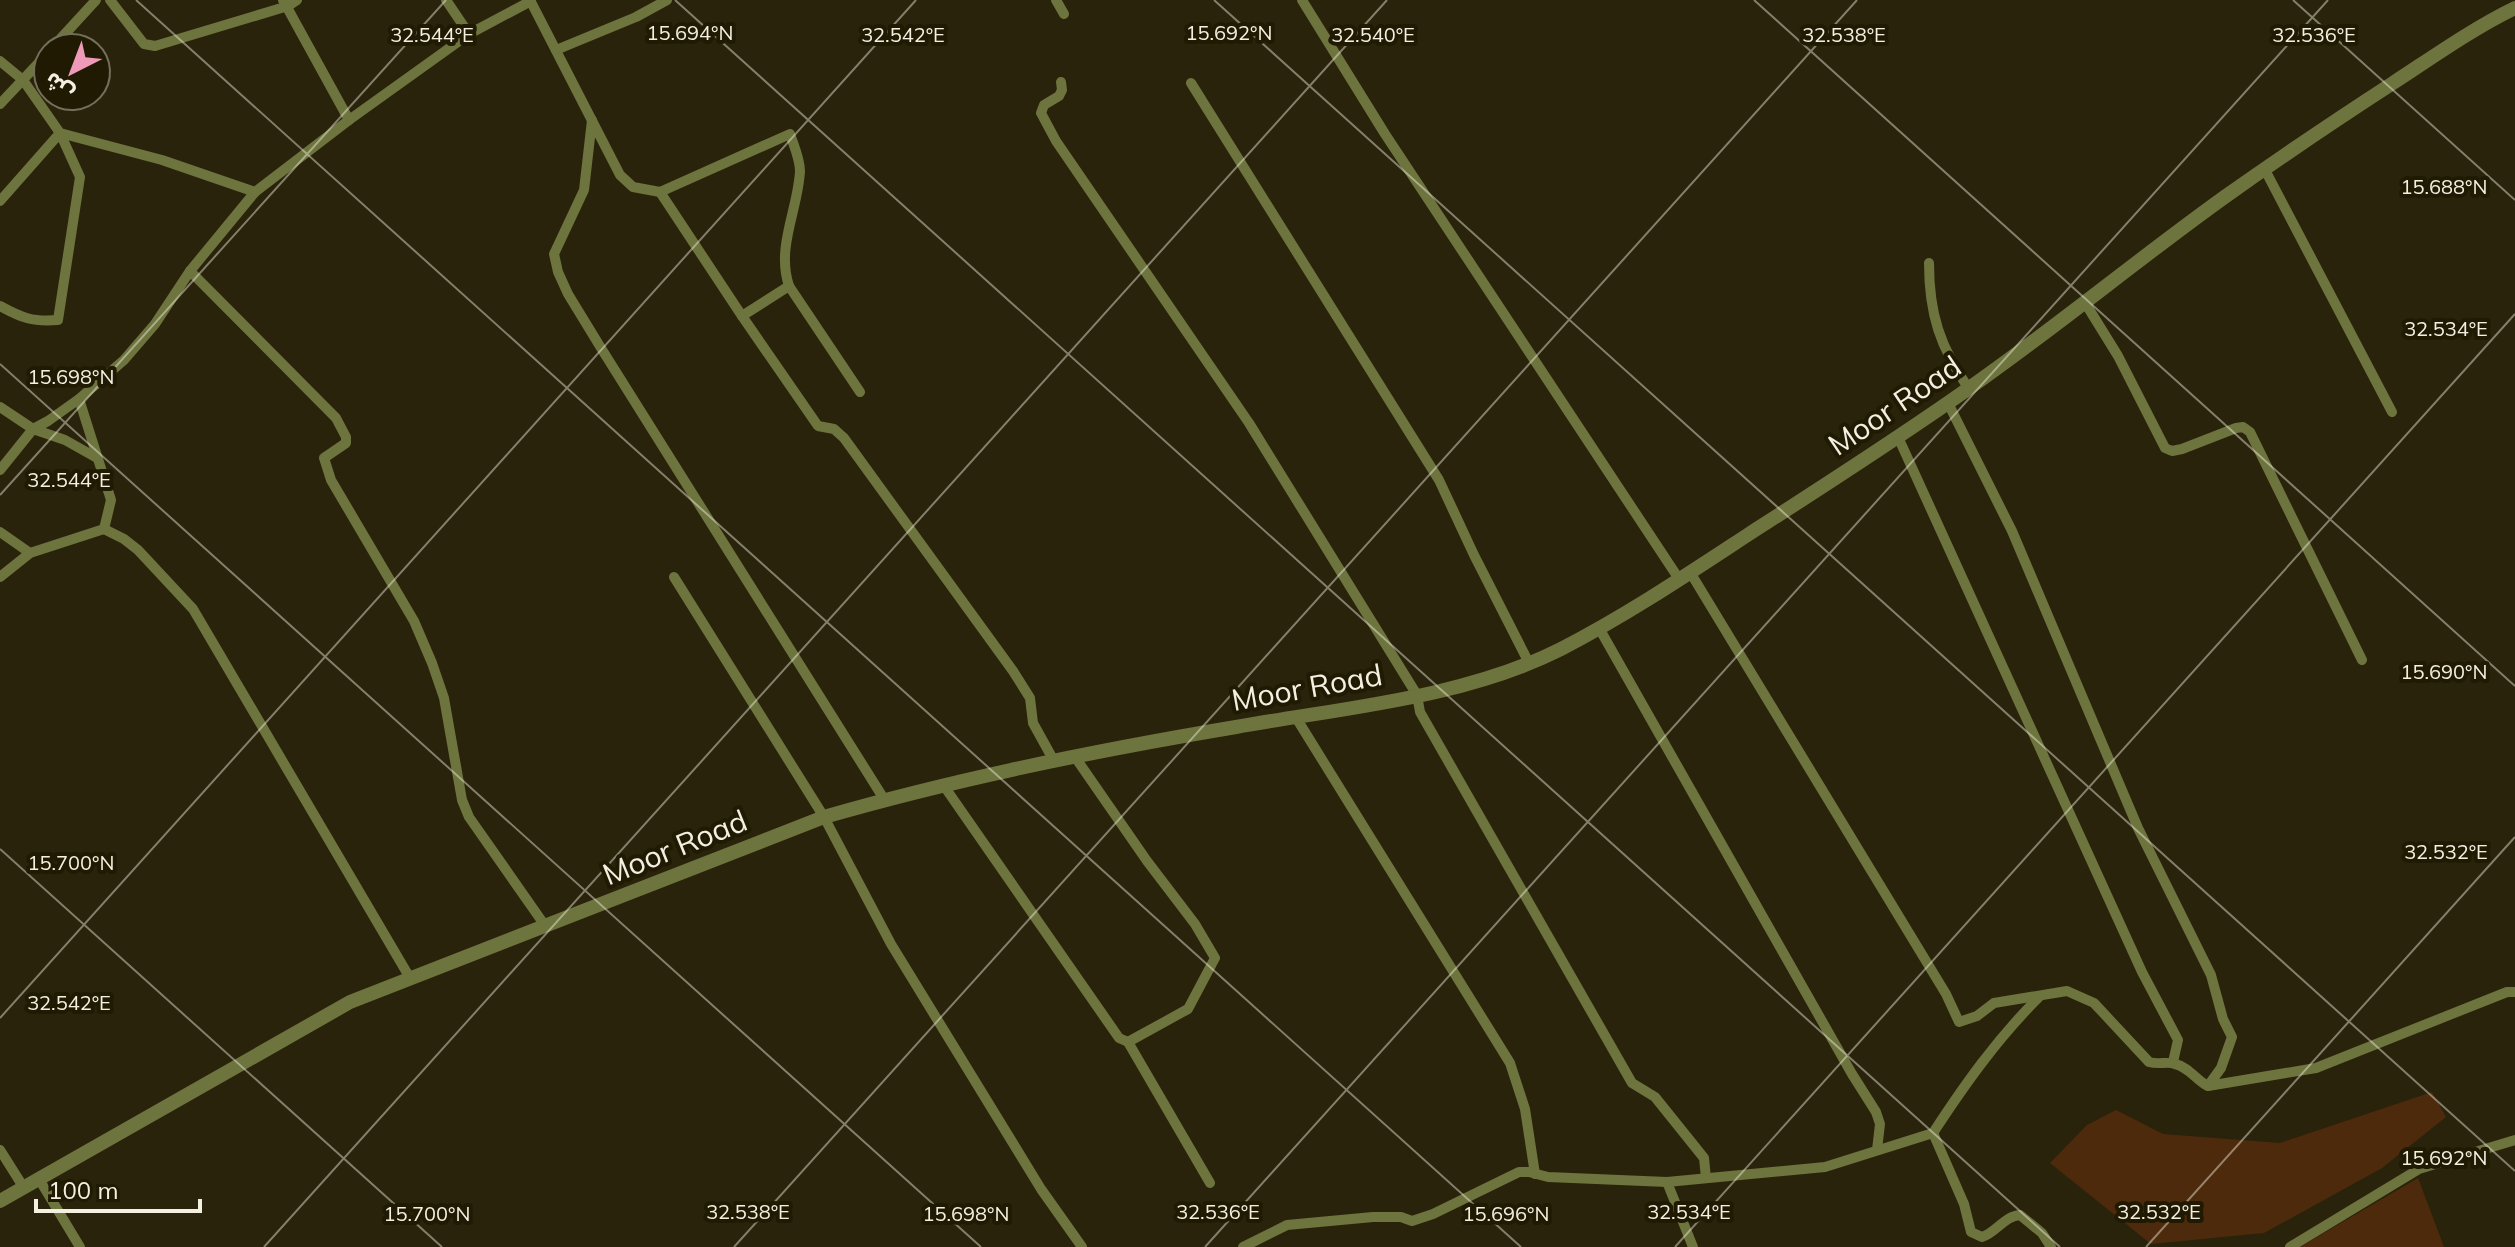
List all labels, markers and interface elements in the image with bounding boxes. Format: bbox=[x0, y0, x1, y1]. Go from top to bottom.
text: 15.694°N bbox=[647, 20, 733, 45]
text: 15.692°N bbox=[1186, 20, 1272, 45]
text: 32.544°E bbox=[390, 22, 474, 47]
text: 32.542°E bbox=[861, 22, 945, 47]
text: 32.540°E bbox=[1331, 22, 1415, 47]
text: 32.538°E bbox=[1802, 22, 1886, 47]
text: 32.536°E bbox=[2272, 22, 2356, 47]
north arrow bbox=[32, 32, 112, 112]
text: ش bbox=[38, 66, 79, 107]
text: 15.688°N bbox=[2401, 174, 2487, 199]
text: 32.534°E bbox=[2404, 316, 2488, 341]
street label: Moor Road bbox=[1821, 347, 1968, 463]
text: 15.698°N bbox=[28, 364, 114, 389]
text: 32.544°E bbox=[27, 467, 111, 492]
street label: Moor Road bbox=[1229, 655, 1385, 719]
text: 15.690°N bbox=[2401, 659, 2487, 684]
street label: Moor Road bbox=[597, 801, 752, 893]
text: 32.532°E bbox=[2404, 839, 2488, 864]
text: 15.700°N bbox=[28, 850, 114, 875]
text: 32.542°E bbox=[27, 990, 111, 1015]
text: 15.692°N bbox=[2401, 1145, 2487, 1170]
scale bar bbox=[36, 1163, 200, 1213]
text: 100 m bbox=[48, 1175, 119, 1205]
text: 32.538°E bbox=[706, 1199, 790, 1224]
text: 32.536°E bbox=[1176, 1199, 1260, 1224]
text: 32.534°E bbox=[1647, 1199, 1731, 1224]
text: 32.532°E bbox=[2117, 1199, 2201, 1224]
text: 15.700°N bbox=[384, 1201, 470, 1226]
text: 15.698°N bbox=[923, 1201, 1009, 1226]
text: 15.696°N bbox=[1463, 1201, 1549, 1226]

